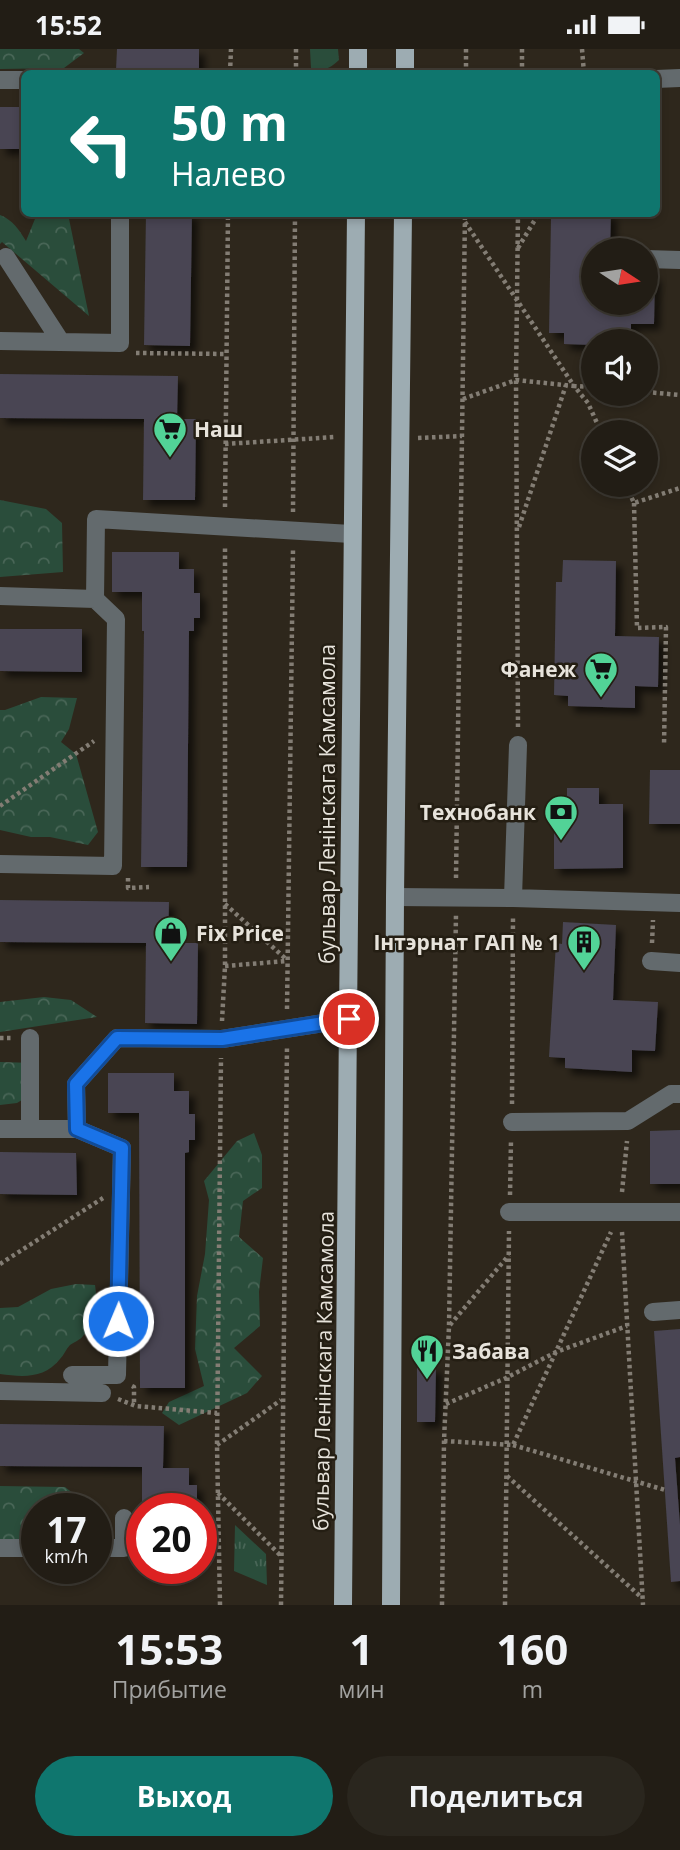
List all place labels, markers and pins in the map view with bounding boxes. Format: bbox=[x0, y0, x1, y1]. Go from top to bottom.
supermarket icon: Наш bbox=[151, 410, 189, 459]
place label: Наш bbox=[194, 415, 243, 443]
supermarket icon: Фанеж bbox=[582, 650, 620, 699]
place label: Фанеж bbox=[501, 655, 577, 683]
bank icon: Технобанк bbox=[542, 793, 580, 842]
place label: Технобанк bbox=[420, 798, 536, 826]
shop icon: Fix Price bbox=[152, 914, 190, 963]
place label: Fix Price bbox=[196, 919, 284, 947]
building icon: Інтэрнат ГАП № 1 bbox=[565, 923, 603, 972]
place label: Інтэрнат ГАП № 1 bbox=[373, 928, 560, 956]
pin bbox=[319, 989, 379, 1049]
restaurant icon: Забава bbox=[408, 1332, 446, 1381]
place label: Забава bbox=[452, 1337, 530, 1365]

